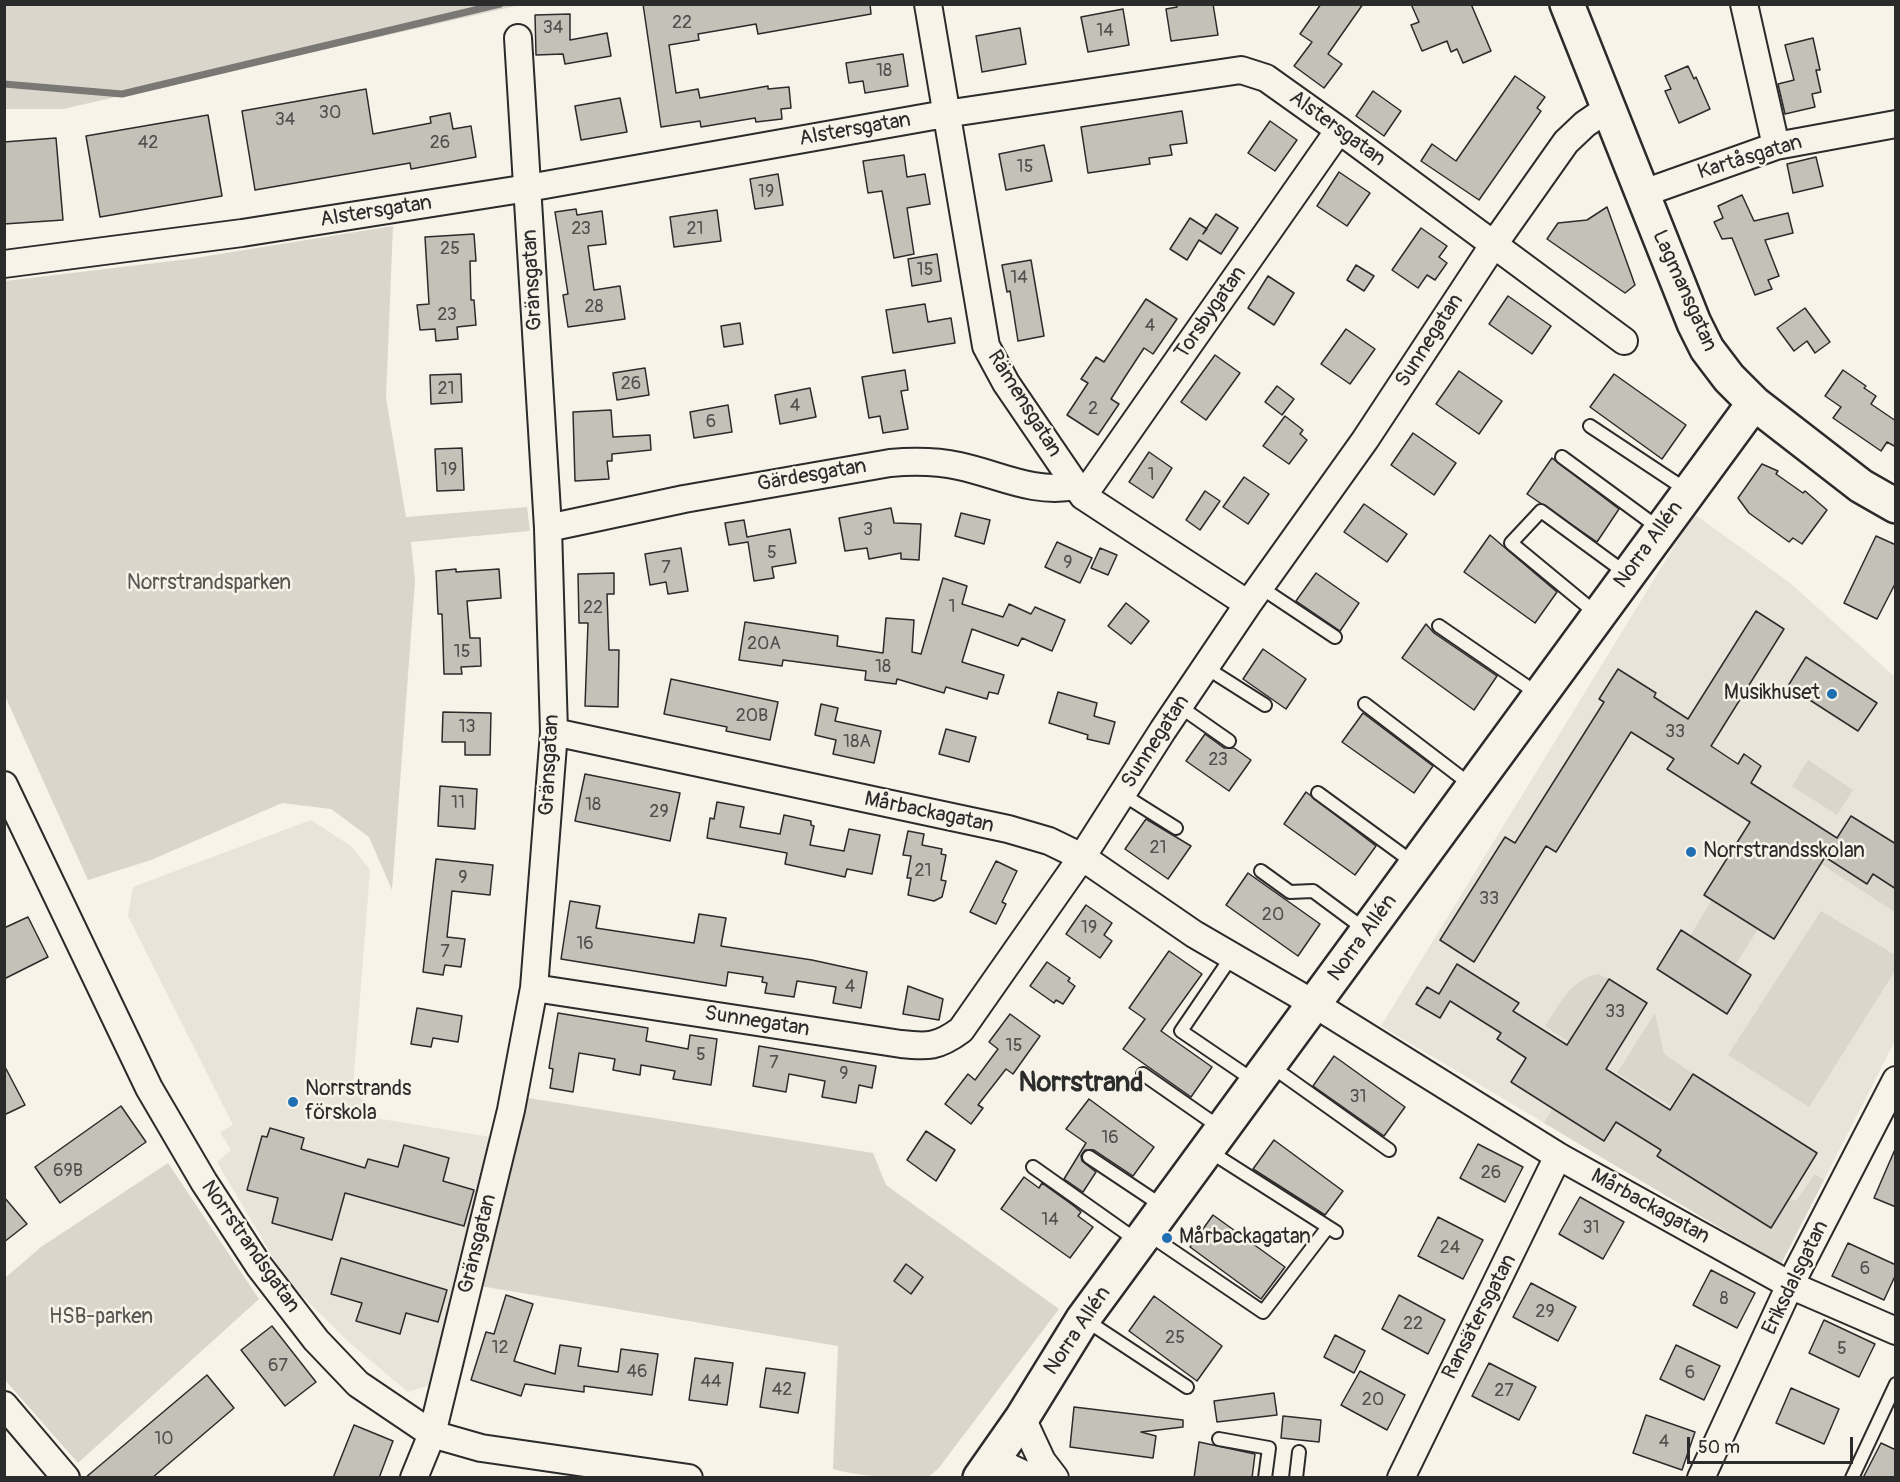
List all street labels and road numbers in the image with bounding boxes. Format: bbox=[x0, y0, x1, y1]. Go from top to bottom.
street label: Alstersgatan bbox=[1284, 86, 1390, 172]
street label: Alstersgatan bbox=[797, 108, 913, 152]
street label: Kartåsgatan bbox=[1695, 130, 1805, 186]
street label: Alstersgatan bbox=[318, 191, 434, 233]
street label: Lagmansgatan bbox=[1646, 226, 1722, 356]
street label: Gränsgatan bbox=[518, 229, 548, 331]
street label: Torsbygatan bbox=[1170, 262, 1252, 364]
street label: Sunnegatan bbox=[1391, 290, 1469, 392]
street label: Rämensgatan bbox=[981, 346, 1067, 462]
street label: Gärdesgatan bbox=[755, 454, 869, 498]
street label: Norra Allén bbox=[1609, 497, 1689, 593]
street label: Sunnegatan bbox=[1117, 691, 1195, 793]
street label: Gränsgatan bbox=[535, 714, 565, 816]
street label: Mårbackagatan bbox=[862, 787, 996, 839]
street label: Norra Allén bbox=[1323, 890, 1403, 986]
street label: Sunnegatan bbox=[703, 1001, 811, 1043]
street label: Mårbackagatan bbox=[1586, 1164, 1714, 1250]
street label: Norrstrandsgatan bbox=[195, 1176, 305, 1318]
street label: Gränsgatan bbox=[454, 1192, 502, 1296]
street label: Eriksdalsgatan bbox=[1758, 1217, 1834, 1339]
street label: Ransätersgatan bbox=[1438, 1250, 1522, 1384]
street label: Norra Allén bbox=[1039, 1282, 1117, 1380]

